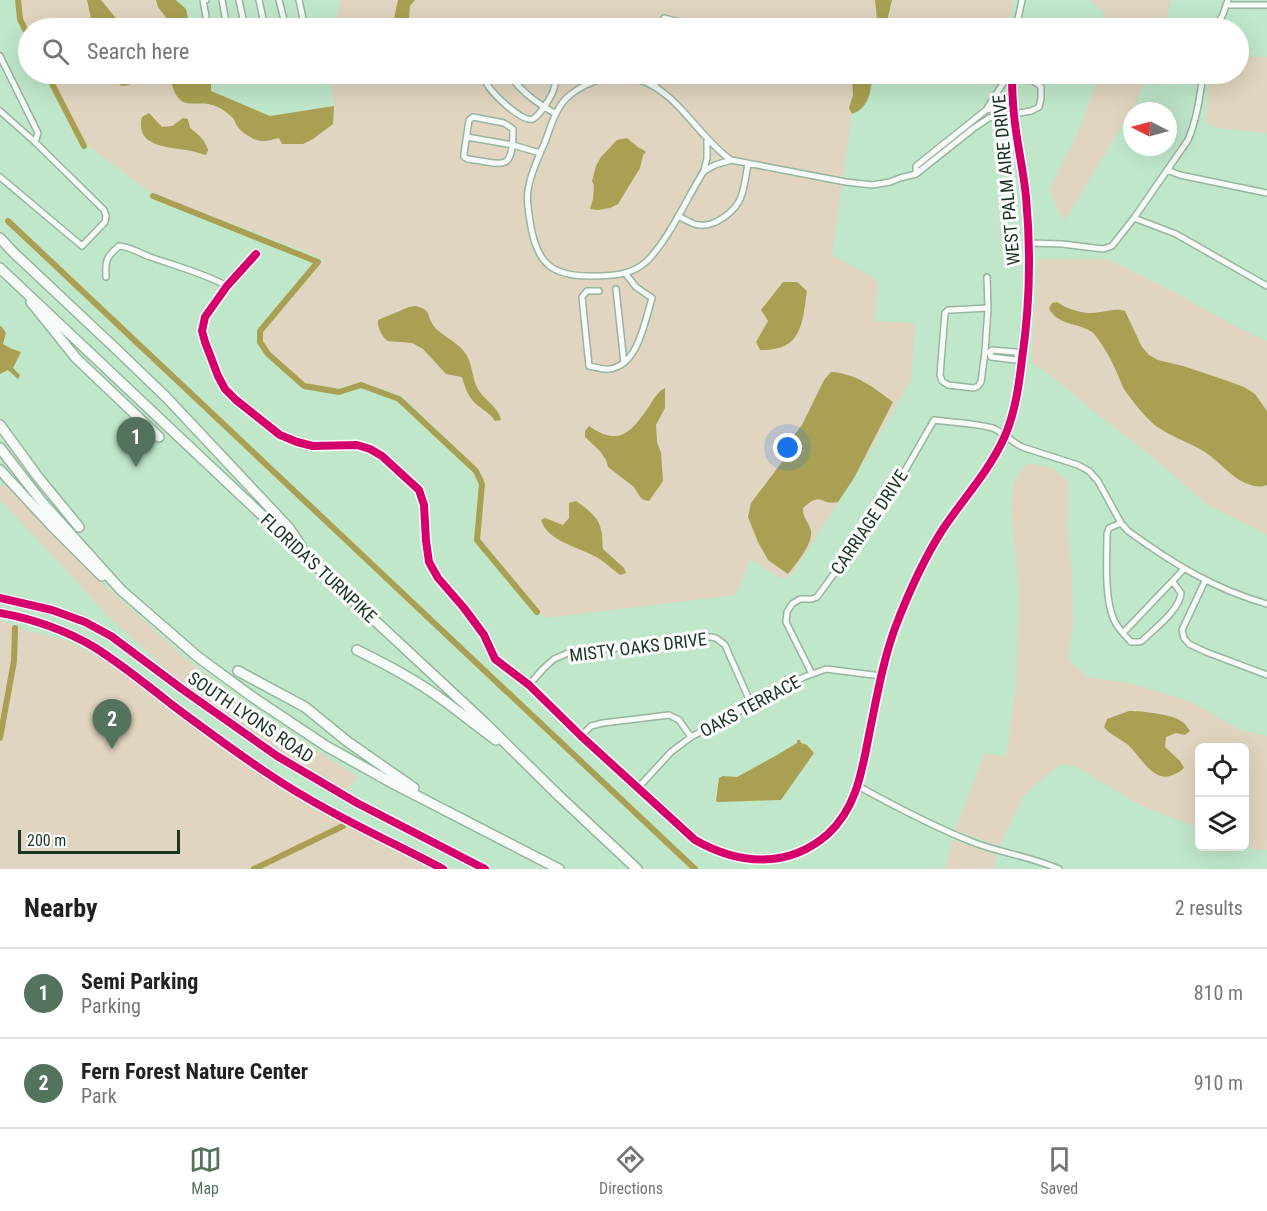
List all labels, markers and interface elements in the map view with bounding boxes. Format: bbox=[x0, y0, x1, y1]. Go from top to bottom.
search box bbox=[18, 18, 1249, 84]
icon: search bbox=[39, 35, 72, 68]
text: Search here bbox=[87, 39, 189, 64]
street label: WEST PALM AIRE DRIVE bbox=[988, 94, 1024, 266]
north arrow bbox=[1123, 102, 1177, 156]
pin: 1 bbox=[116, 418, 156, 467]
your location bbox=[773, 433, 802, 462]
street label: CARRIAGE DRIVE bbox=[826, 466, 912, 578]
street label: FLORIDA'S TURNPIKE bbox=[257, 509, 381, 627]
street label: MISTY OAKS DRIVE bbox=[568, 628, 708, 666]
street label: SOUTH LYONS ROAD bbox=[184, 667, 318, 767]
street label: OAKS TERRACE bbox=[696, 671, 804, 741]
pin: 2 bbox=[92, 700, 132, 749]
map controls bbox=[1195, 743, 1249, 851]
button: locate bbox=[1195, 743, 1249, 797]
button: layers bbox=[1195, 797, 1249, 851]
scale bar bbox=[18, 827, 180, 854]
text: 200 m bbox=[27, 831, 66, 850]
text: Nearby bbox=[24, 893, 98, 923]
text: 2 results bbox=[1175, 896, 1243, 920]
text: Semi Parking bbox=[81, 969, 198, 994]
text: 1 bbox=[38, 981, 49, 1005]
text: 810 m bbox=[1194, 981, 1243, 1005]
text: Parking bbox=[81, 994, 141, 1018]
text: Fern Forest Nature Center bbox=[81, 1059, 308, 1084]
text: 2 bbox=[38, 1071, 49, 1095]
text: 910 m bbox=[1194, 1071, 1243, 1095]
text: Park bbox=[81, 1084, 117, 1108]
tab: Map bbox=[189, 1143, 222, 1198]
tab: Directions bbox=[599, 1143, 663, 1198]
tab: Saved bbox=[1040, 1143, 1078, 1198]

